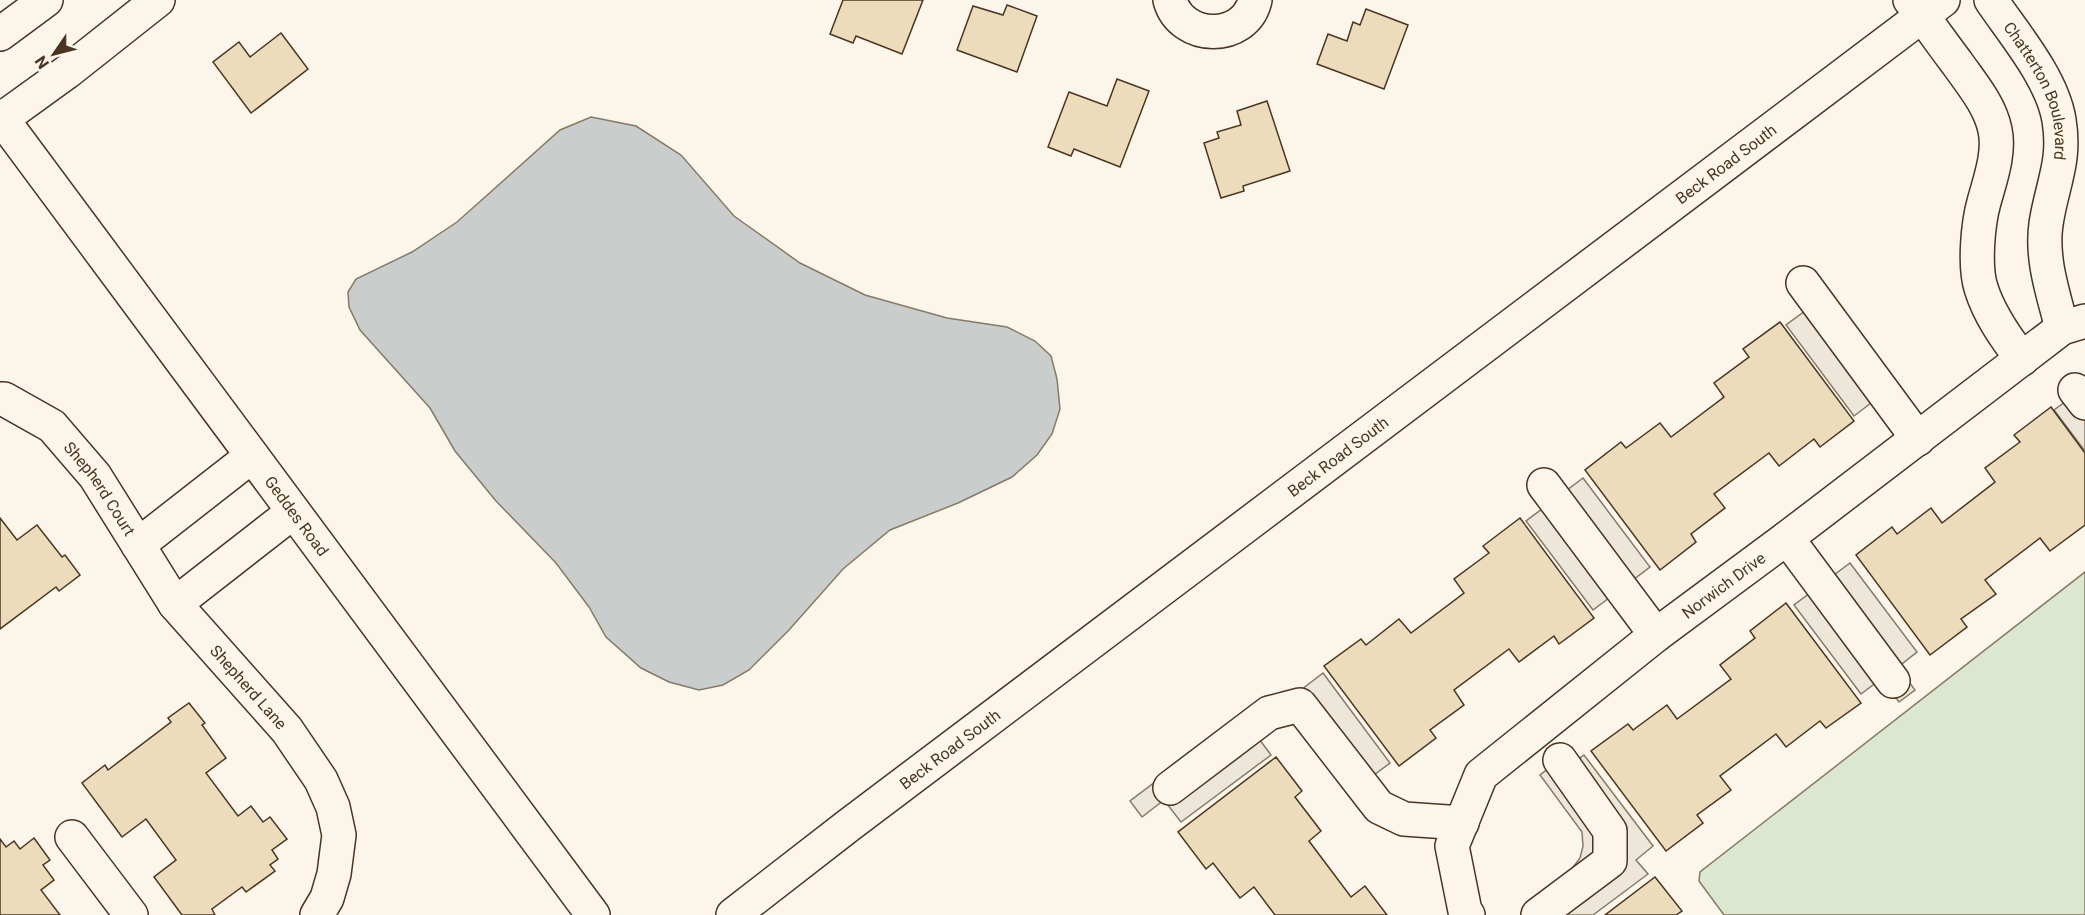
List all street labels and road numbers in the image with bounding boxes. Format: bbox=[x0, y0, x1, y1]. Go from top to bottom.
street label: Chatterton Boulevard bbox=[2000, 18, 2070, 161]
street label: Beck Road South bbox=[1672, 120, 1780, 208]
street label: Beck Road South bbox=[1284, 413, 1392, 501]
street label: Shepherd Court bbox=[60, 438, 139, 539]
street label: Geddes Road bbox=[260, 472, 332, 560]
street label: Norwich Drive bbox=[1678, 548, 1769, 623]
street label: Shepherd Lane bbox=[206, 641, 291, 733]
street label: Beck Road South bbox=[896, 705, 1004, 793]

